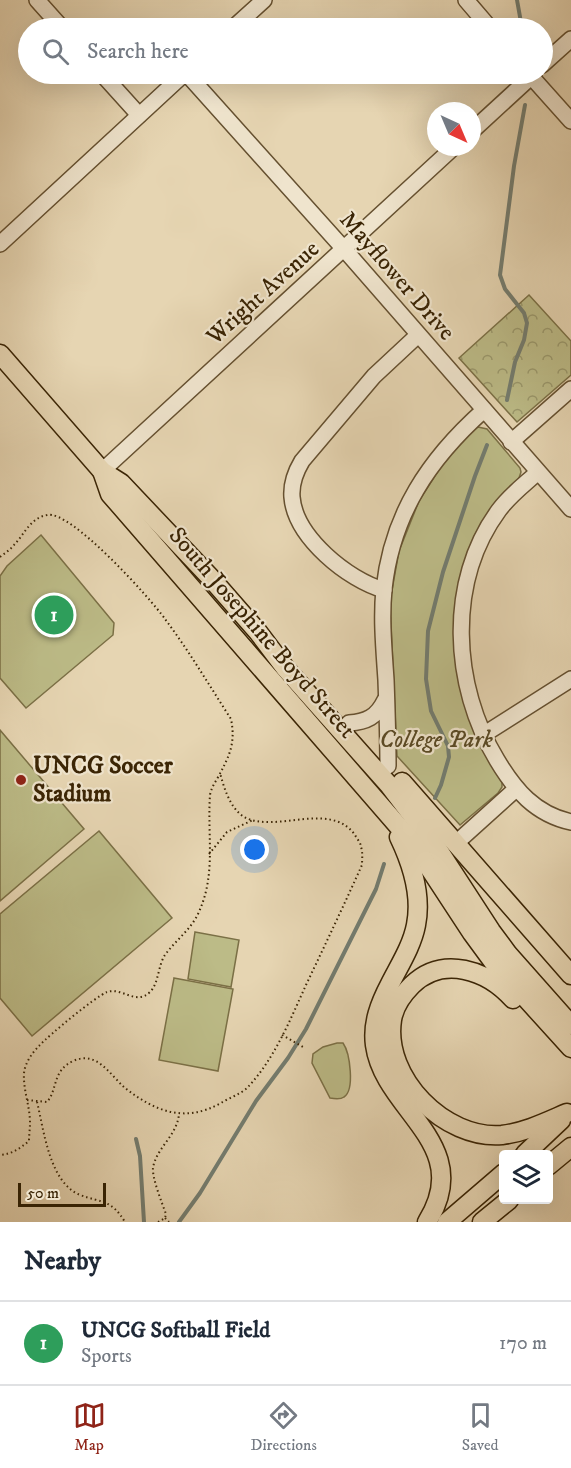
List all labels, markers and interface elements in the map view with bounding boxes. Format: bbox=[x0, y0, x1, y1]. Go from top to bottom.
search box bbox=[18, 18, 553, 84]
icon: search bbox=[39, 35, 72, 68]
text: Search here bbox=[87, 38, 189, 65]
north arrow bbox=[427, 102, 481, 156]
street label: Mayflower Drive bbox=[333, 205, 461, 347]
street label: Wright Avenue bbox=[199, 234, 326, 352]
street label: South Josephine Boyd Street bbox=[162, 521, 362, 745]
pin: 1 bbox=[34, 592, 74, 638]
park label: College Park bbox=[379, 725, 493, 755]
place label: UNCG Soccer Stadium bbox=[33, 751, 174, 809]
marker: UNCG Soccer Stadium bbox=[14, 773, 28, 787]
your location bbox=[240, 835, 269, 864]
map controls bbox=[499, 1150, 553, 1204]
button: layers bbox=[499, 1150, 553, 1204]
scale bar bbox=[18, 1180, 106, 1208]
text: 50 m bbox=[27, 1183, 59, 1203]
text: Nearby bbox=[24, 1245, 101, 1278]
text: UNCG Softball Field bbox=[81, 1317, 270, 1344]
text: 1 bbox=[40, 1331, 47, 1356]
text: 170 m bbox=[499, 1331, 547, 1356]
text: Sports bbox=[81, 1344, 132, 1369]
tab: Map bbox=[73, 1399, 106, 1455]
tab: Directions bbox=[251, 1399, 317, 1455]
tab: Saved bbox=[462, 1399, 499, 1455]

